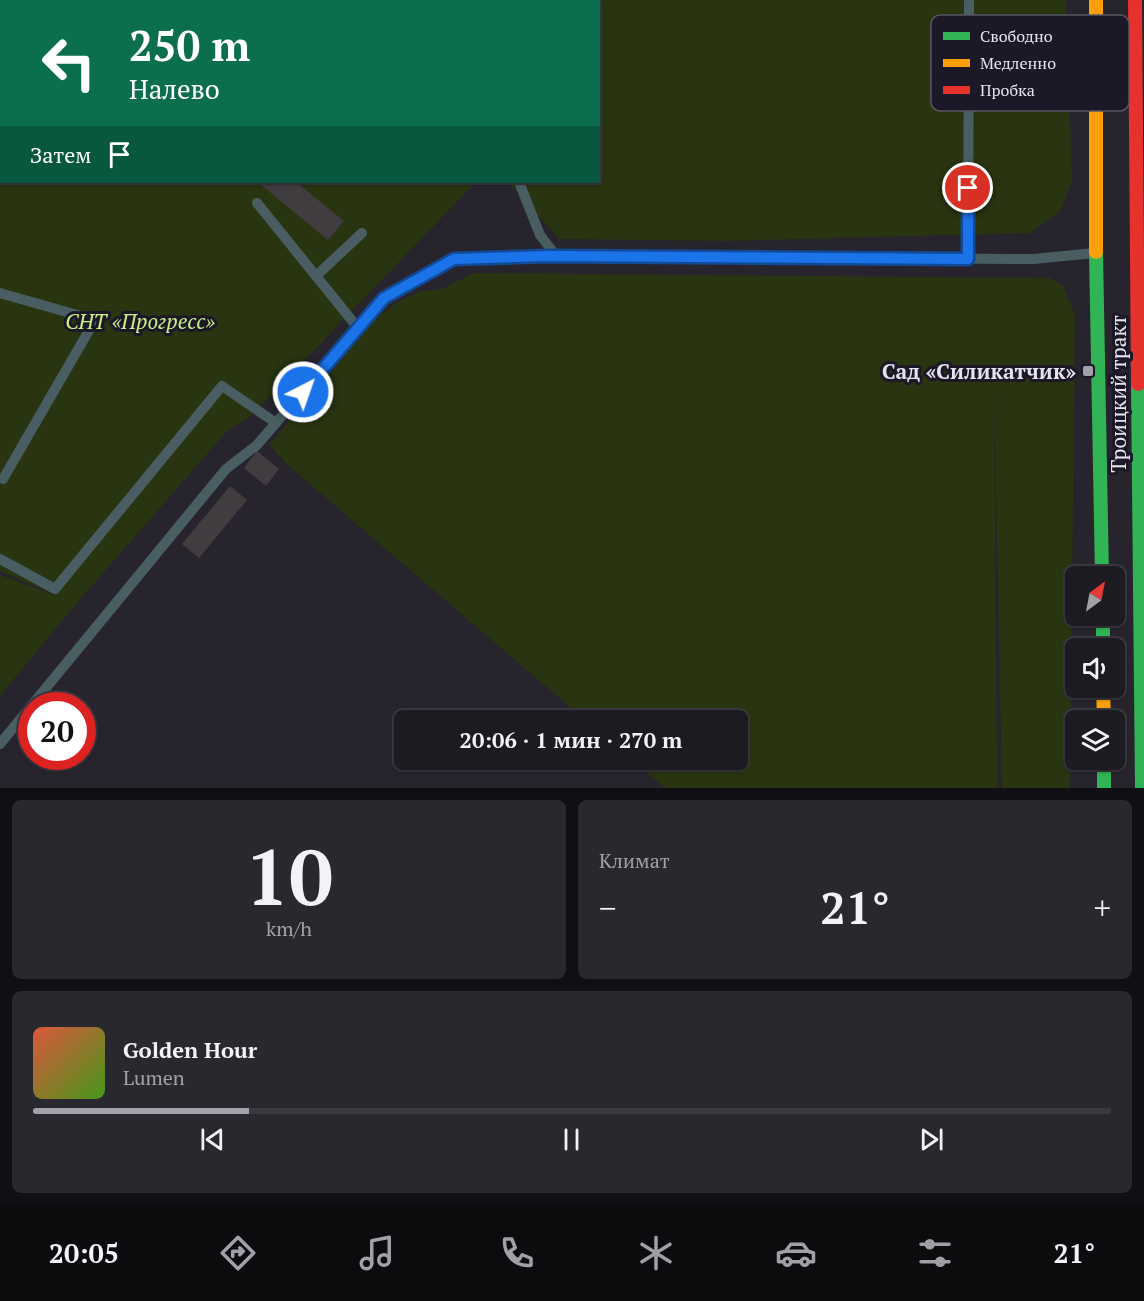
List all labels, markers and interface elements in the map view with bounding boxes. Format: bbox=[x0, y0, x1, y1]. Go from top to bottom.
legend bbox=[931, 15, 1129, 111]
text: 250 m bbox=[129, 17, 250, 73]
icon: left bbox=[30, 24, 108, 102]
text: Свободно bbox=[980, 25, 1053, 47]
text: Медленно bbox=[980, 52, 1056, 74]
text: Налево bbox=[129, 71, 220, 107]
text: Пробка bbox=[980, 79, 1035, 101]
icon: arrive bbox=[103, 138, 136, 171]
text: Затем bbox=[30, 140, 91, 169]
pin bbox=[942, 162, 993, 213]
icon: arrive bbox=[951, 171, 984, 204]
park label: СНТ «Прогресс» bbox=[65, 307, 215, 335]
street label: Троицкий тракт bbox=[1104, 315, 1132, 473]
place label: Сад «Силикатчик» bbox=[882, 357, 1076, 385]
position arrow bbox=[271, 360, 335, 424]
marker: Сад «Силикатчик» bbox=[1081, 364, 1095, 378]
north arrow bbox=[1065, 566, 1125, 626]
map controls bbox=[1065, 566, 1125, 770]
button: sound bbox=[1065, 638, 1125, 698]
speed limit sign: 20 bbox=[18, 692, 96, 770]
button: layers bbox=[1065, 710, 1125, 770]
text: 20:06 · 1 мин · 270 m bbox=[460, 725, 682, 754]
text: 10 bbox=[245, 824, 333, 927]
text: Климат bbox=[599, 847, 670, 874]
text: 21° bbox=[820, 877, 890, 937]
text: − bbox=[599, 886, 617, 929]
text: + bbox=[1093, 886, 1111, 929]
text: km/h bbox=[266, 915, 312, 942]
text: Golden Hour bbox=[123, 1035, 257, 1064]
text: Lumen bbox=[123, 1064, 185, 1091]
icon: previous bbox=[196, 1123, 229, 1156]
icon: pause bbox=[555, 1123, 588, 1156]
icon: next bbox=[915, 1123, 948, 1156]
icon: directions bbox=[217, 1232, 259, 1274]
icon: music bbox=[356, 1232, 398, 1274]
icon: phone bbox=[496, 1232, 538, 1274]
icon: climate bbox=[635, 1232, 677, 1274]
icon: car bbox=[775, 1232, 817, 1274]
icon: filters bbox=[914, 1232, 956, 1274]
text: 20:05 bbox=[49, 1235, 119, 1271]
text: 21° bbox=[1054, 1235, 1095, 1271]

